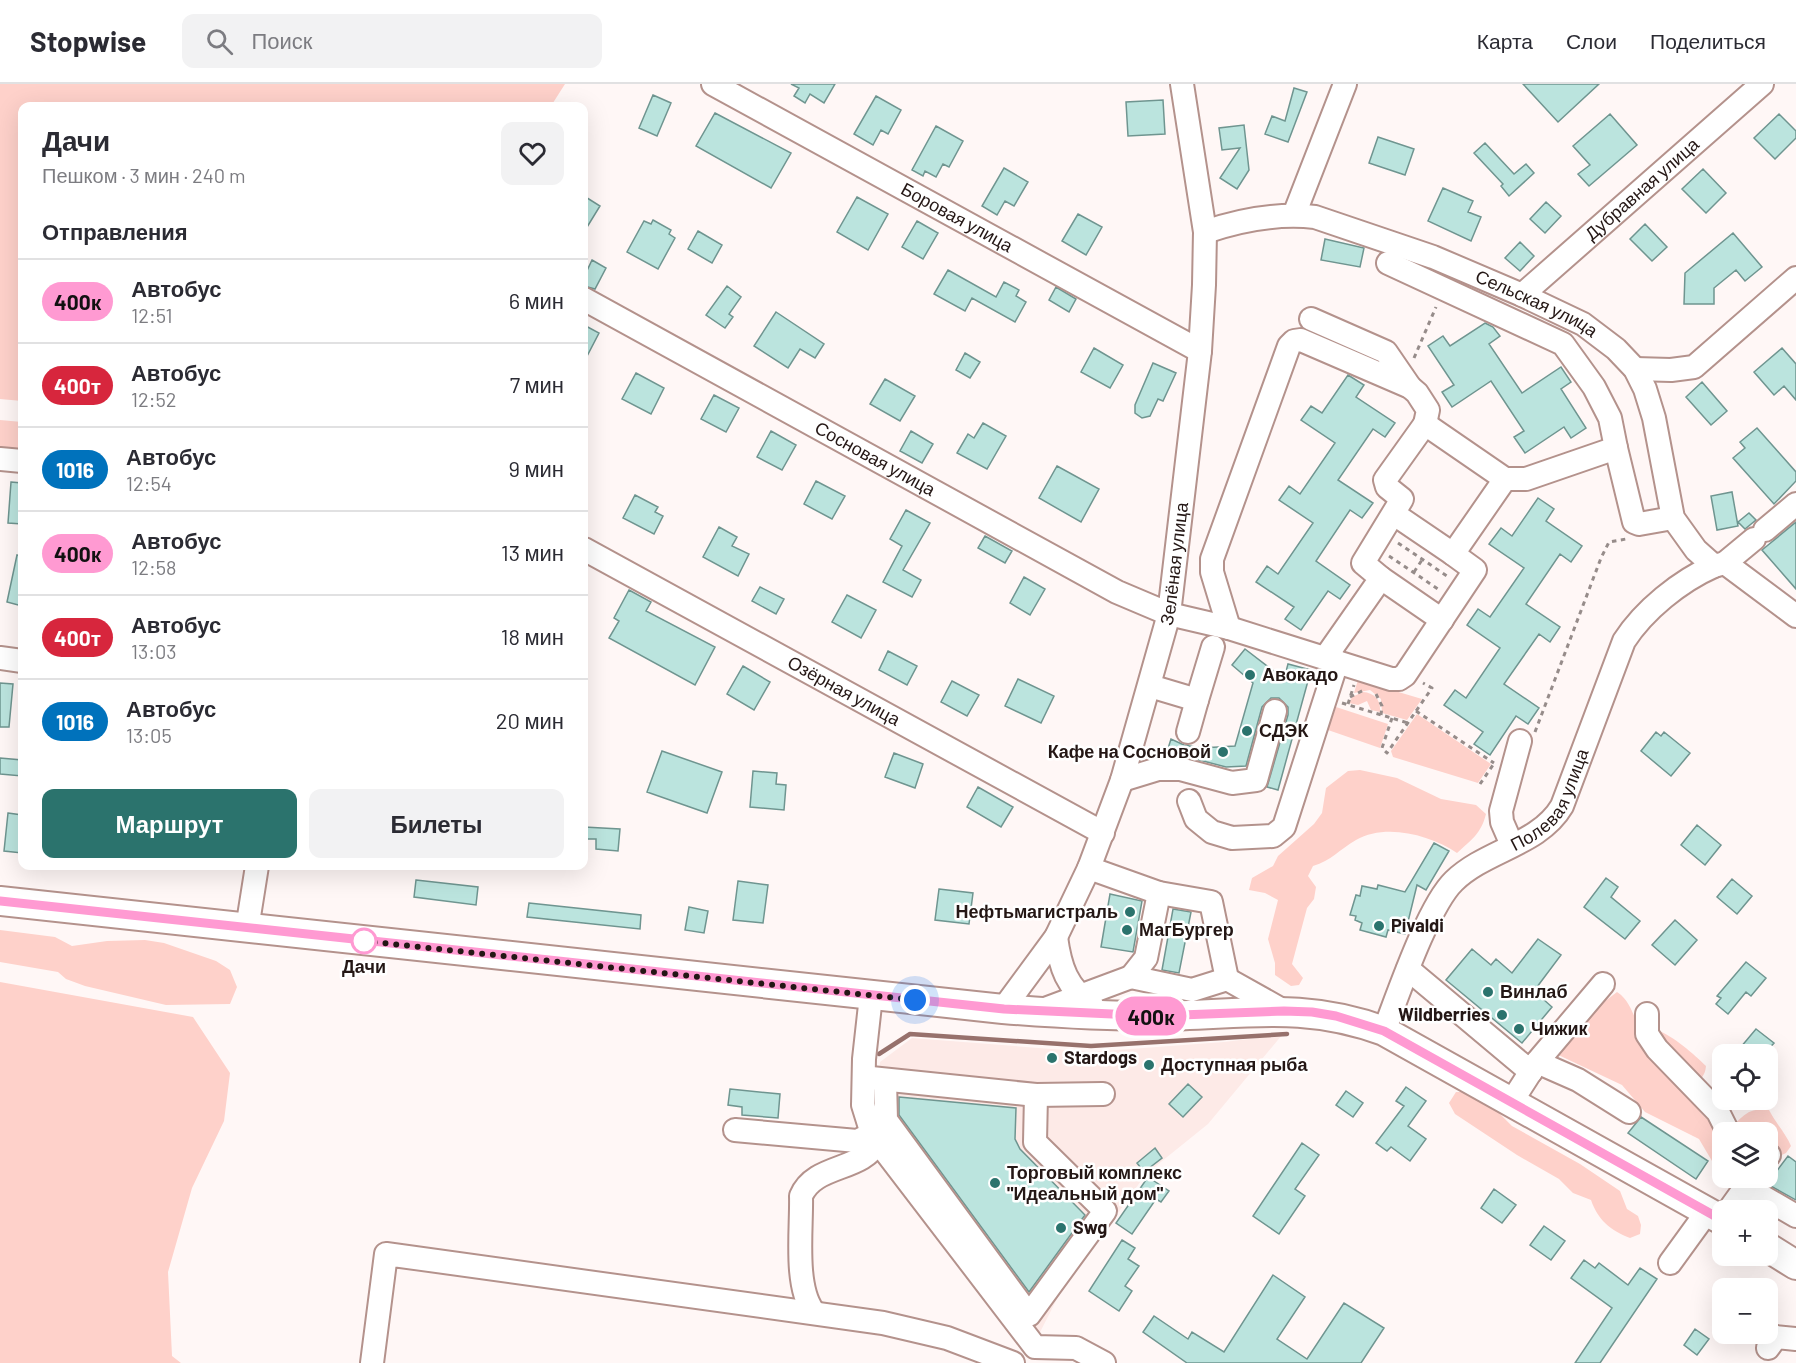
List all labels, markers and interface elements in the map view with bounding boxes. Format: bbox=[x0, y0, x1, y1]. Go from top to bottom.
search box bbox=[182, 14, 602, 68]
text: Stopwise bbox=[30, 24, 146, 58]
icon: search bbox=[203, 25, 236, 58]
text: Поиск bbox=[251, 27, 312, 53]
text: Карта bbox=[1477, 28, 1533, 53]
text: Слои bbox=[1566, 28, 1617, 53]
text: Поделиться bbox=[1650, 28, 1766, 53]
button: heart bbox=[501, 122, 564, 185]
text: Дачи bbox=[42, 123, 110, 157]
street label: Дубравная улица bbox=[1580, 132, 1704, 245]
text: Пешком · 3 мин · 240 m bbox=[42, 163, 246, 187]
street label: Боровая улица bbox=[898, 177, 1018, 257]
text: Отправления bbox=[42, 218, 188, 244]
street label: Сельская улица bbox=[1473, 265, 1603, 342]
text: Автобус bbox=[131, 275, 221, 301]
text: 6 мин bbox=[509, 287, 564, 313]
text: 400к bbox=[54, 289, 101, 314]
text: 12:51 bbox=[131, 303, 172, 327]
text: Автобус bbox=[131, 359, 221, 385]
text: 7 мин bbox=[510, 371, 564, 397]
text: 400т bbox=[54, 373, 101, 398]
text: 12:52 bbox=[131, 387, 176, 411]
street label: Сосновая улица bbox=[811, 416, 940, 501]
text: Автобус bbox=[126, 443, 216, 469]
text: 9 мин bbox=[509, 455, 564, 481]
text: 1016 bbox=[56, 457, 94, 482]
text: 12:54 bbox=[126, 471, 172, 495]
street label: Зелёная улица bbox=[1154, 500, 1192, 628]
text: Автобус bbox=[131, 527, 221, 553]
text: 13 мин bbox=[501, 539, 564, 565]
text: 400к bbox=[54, 541, 101, 566]
text: 12:58 bbox=[131, 555, 176, 579]
text: Автобус bbox=[131, 611, 221, 637]
text: 18 мин bbox=[501, 623, 564, 649]
text: 400т bbox=[54, 625, 101, 650]
text: 13:03 bbox=[131, 639, 177, 663]
street label: Озёрная улица bbox=[784, 651, 905, 730]
place label: Авокадо bbox=[1262, 663, 1338, 685]
marker: Авокадо bbox=[1243, 668, 1257, 682]
text: Автобус bbox=[126, 695, 216, 721]
text: 20 мин bbox=[496, 707, 564, 733]
text: 1016 bbox=[56, 709, 94, 734]
place label: СДЭК bbox=[1259, 719, 1309, 741]
text: 13:05 bbox=[126, 723, 172, 747]
marker: СДЭК bbox=[1240, 724, 1254, 738]
place label: Кафе на Сосновой bbox=[1048, 740, 1211, 762]
street label: Полевая улица bbox=[1507, 744, 1593, 855]
marker: Кафе на Сосновой bbox=[1216, 745, 1230, 759]
button: Маршрут bbox=[42, 789, 297, 858]
button: Билеты bbox=[309, 789, 564, 858]
place label: Нефтьмагистраль bbox=[956, 900, 1118, 922]
marker: Нефтьмагистраль bbox=[1123, 905, 1137, 919]
place label: Pivaldi bbox=[1391, 914, 1444, 936]
place label: МагБургер bbox=[1139, 918, 1234, 940]
marker: Pivaldi bbox=[1372, 919, 1386, 933]
marker: МагБургер bbox=[1120, 923, 1134, 937]
marker: Дачи bbox=[351, 928, 377, 954]
place label: Дачи bbox=[342, 955, 386, 977]
place label: Винлаб bbox=[1500, 980, 1568, 1002]
your location bbox=[900, 985, 930, 1015]
marker: Винлаб bbox=[1481, 985, 1495, 999]
line badge: 400к bbox=[1109, 996, 1193, 1036]
place label: Wildberries bbox=[1398, 1003, 1490, 1025]
text: 400к bbox=[1127, 1004, 1175, 1029]
marker: Wildberries bbox=[1495, 1008, 1509, 1022]
place label: Чижик bbox=[1531, 1017, 1589, 1039]
marker: Чижик bbox=[1512, 1022, 1526, 1036]
map controls bbox=[1712, 1044, 1778, 1344]
button: locate bbox=[1712, 1044, 1778, 1110]
place label: Stardogs bbox=[1064, 1046, 1137, 1068]
marker: Stardogs bbox=[1045, 1051, 1059, 1065]
place label: Доступная рыба bbox=[1161, 1053, 1308, 1075]
marker: Доступная рыба bbox=[1142, 1058, 1156, 1072]
button: layers bbox=[1712, 1122, 1778, 1188]
place label: Торговый комплекс "Идеальный дом" bbox=[1007, 1161, 1182, 1204]
marker: Торговый комплекс "Идеальный дом" bbox=[988, 1176, 1002, 1190]
button: + bbox=[1712, 1200, 1778, 1266]
place label: Swg bbox=[1073, 1216, 1107, 1238]
marker: Swg bbox=[1054, 1221, 1068, 1235]
button: − bbox=[1712, 1278, 1778, 1344]

